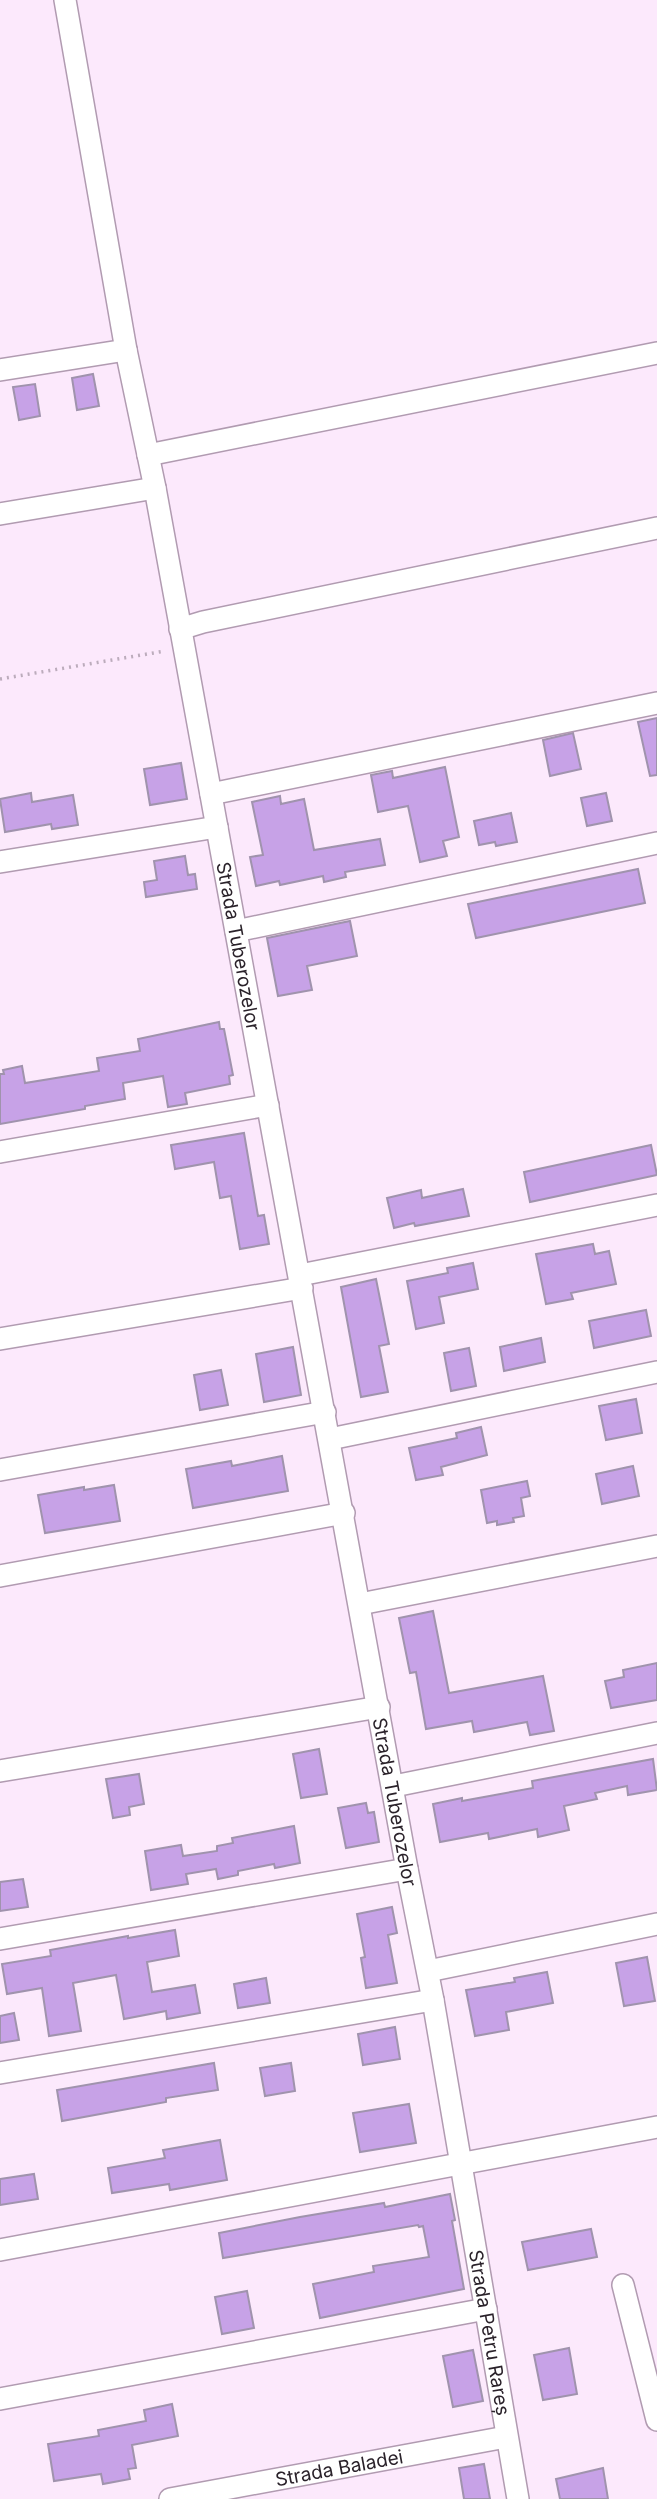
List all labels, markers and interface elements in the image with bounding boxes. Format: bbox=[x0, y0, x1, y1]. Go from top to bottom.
street label: Strada Tuberozelor bbox=[212, 860, 265, 1032]
street label: Strada Tuberozelor bbox=[368, 1716, 422, 1888]
street label: Strada Petru Rareș bbox=[464, 2248, 515, 2417]
street label: Strada Baladei bbox=[273, 2445, 405, 2491]

